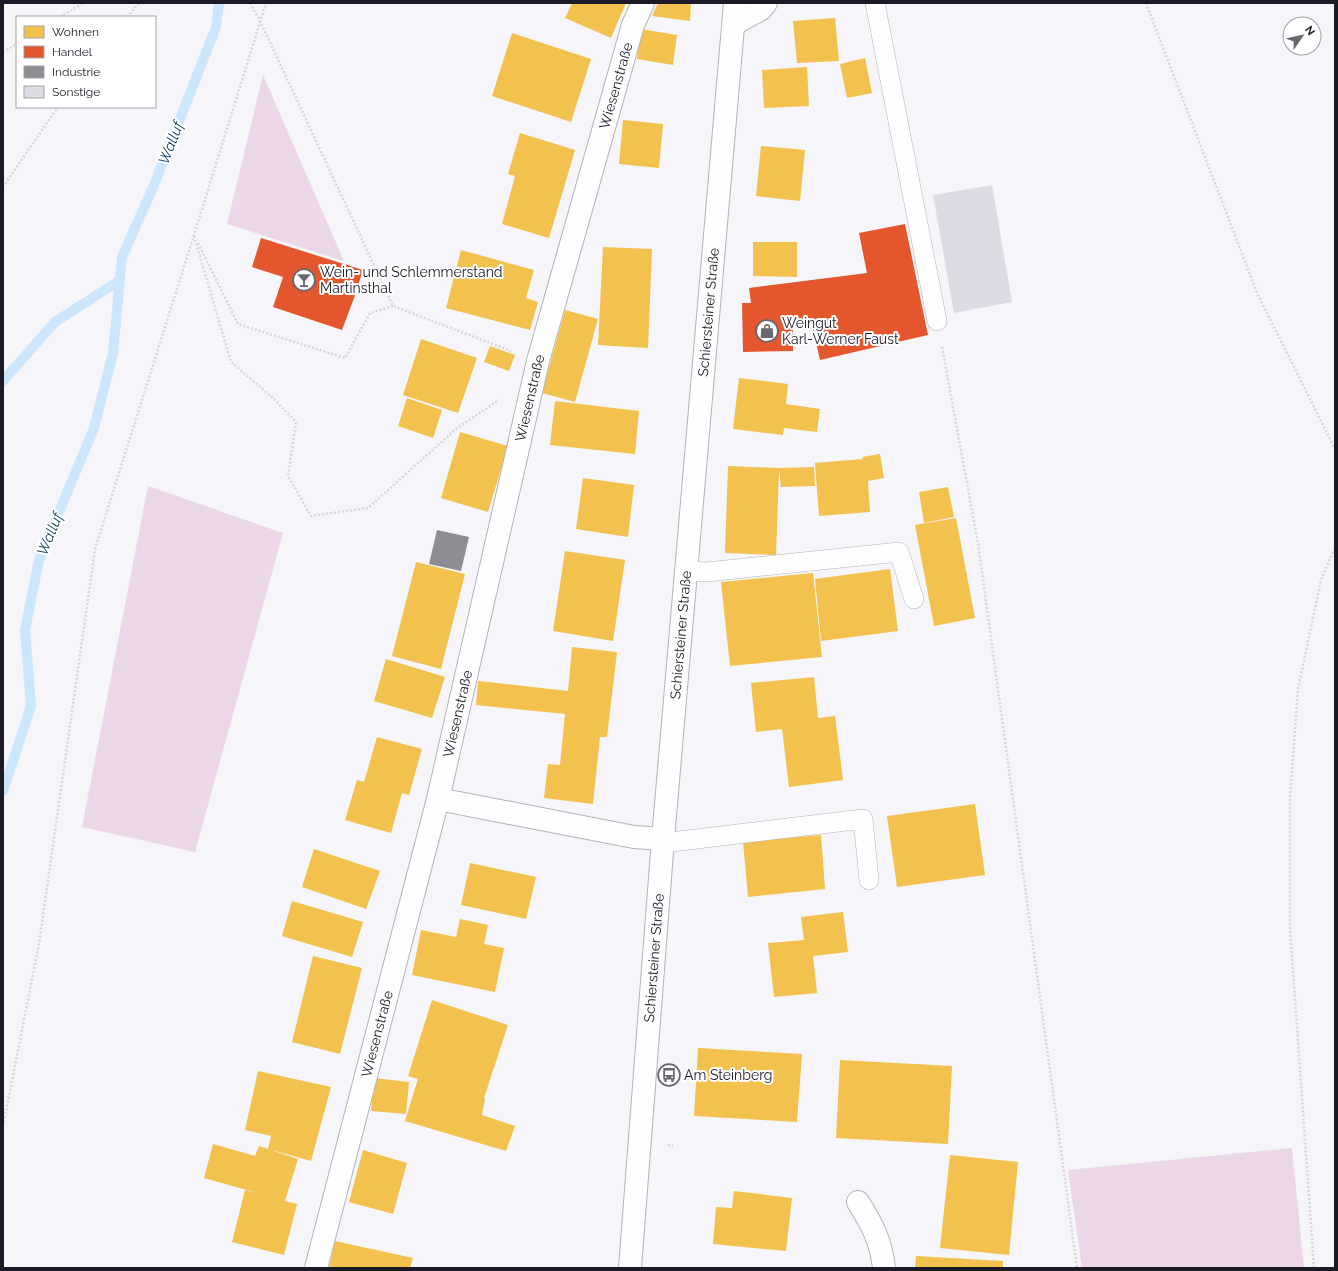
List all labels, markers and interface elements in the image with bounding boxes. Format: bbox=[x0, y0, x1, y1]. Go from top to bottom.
legend bbox=[16, 16, 156, 108]
north arrow bbox=[1282, 16, 1322, 56]
text: N bbox=[1302, 24, 1318, 38]
text: Wohnen bbox=[52, 25, 99, 39]
street label: Wiesenstraße bbox=[596, 41, 636, 131]
text: Handel bbox=[52, 45, 93, 59]
text: Industrie bbox=[52, 65, 100, 79]
text: Sonstige bbox=[52, 85, 100, 99]
water label: Walluf bbox=[155, 117, 188, 167]
street label: Schiersteiner Straße bbox=[695, 247, 722, 377]
place label: Wein- und Schlemmerstand Martinsthal bbox=[320, 264, 503, 296]
bar icon: Wein- und Schlemmerstand Martinsthal bbox=[291, 267, 317, 293]
place label: Weingut Karl-Werner Faust bbox=[782, 315, 899, 347]
shop icon: Weingut Karl-Werner Faust bbox=[754, 318, 780, 344]
street label: Wiesenstraße bbox=[512, 352, 548, 443]
water label: Walluf bbox=[33, 508, 67, 558]
street label: Schiersteiner Straße bbox=[667, 570, 694, 700]
street label: Wiesenstraße bbox=[440, 669, 475, 759]
street label: Schiersteiner Straße bbox=[641, 893, 667, 1023]
street label: Wiesenstraße bbox=[358, 989, 396, 1079]
bus stop icon: Am Steinberg bbox=[656, 1062, 682, 1088]
place label: Am Steinberg bbox=[684, 1067, 773, 1083]

